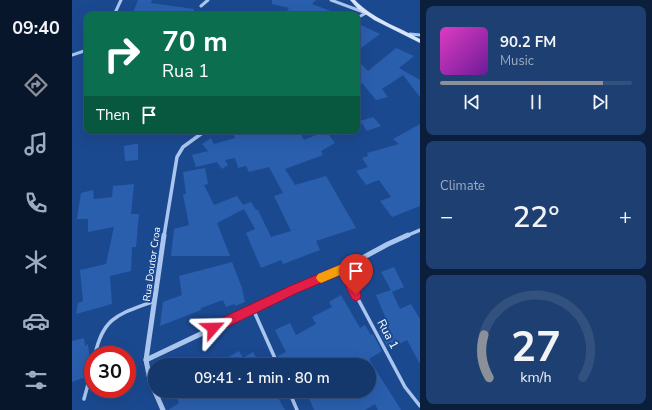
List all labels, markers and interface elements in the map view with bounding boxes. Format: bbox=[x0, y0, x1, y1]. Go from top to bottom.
text: 09:40 bbox=[12, 16, 60, 40]
text: 70 m bbox=[162, 23, 228, 61]
icon: right bbox=[96, 28, 148, 80]
text: 90.2 FM bbox=[500, 32, 556, 52]
text: Music bbox=[500, 52, 534, 70]
text: Rua 1 bbox=[162, 59, 209, 83]
icon: directions bbox=[22, 71, 50, 99]
icon: previous bbox=[461, 91, 483, 113]
icon: pause bbox=[525, 91, 547, 113]
icon: next bbox=[589, 91, 611, 113]
icon: arrive bbox=[138, 104, 160, 126]
text: Then bbox=[96, 105, 130, 125]
icon: music bbox=[22, 130, 50, 158]
text: Climate bbox=[440, 177, 485, 195]
icon: phone bbox=[22, 189, 50, 217]
text: 22° bbox=[512, 197, 560, 238]
text: − bbox=[440, 202, 453, 232]
text: + bbox=[619, 202, 632, 232]
street label: Rua Doutor Croa bbox=[140, 226, 164, 302]
icon: climate bbox=[22, 248, 50, 276]
pin bbox=[339, 254, 373, 295]
icon: arrive bbox=[345, 260, 367, 282]
icon: car bbox=[22, 307, 50, 335]
position arrow bbox=[192, 307, 234, 349]
street label: Rua 1 bbox=[374, 316, 402, 352]
text: 27 bbox=[511, 318, 561, 375]
speed limit sign: 30 bbox=[84, 346, 136, 398]
icon: filters bbox=[22, 366, 50, 394]
text: km/h bbox=[520, 367, 552, 386]
text: 09:41 · 1 min · 80 m bbox=[194, 368, 330, 388]

